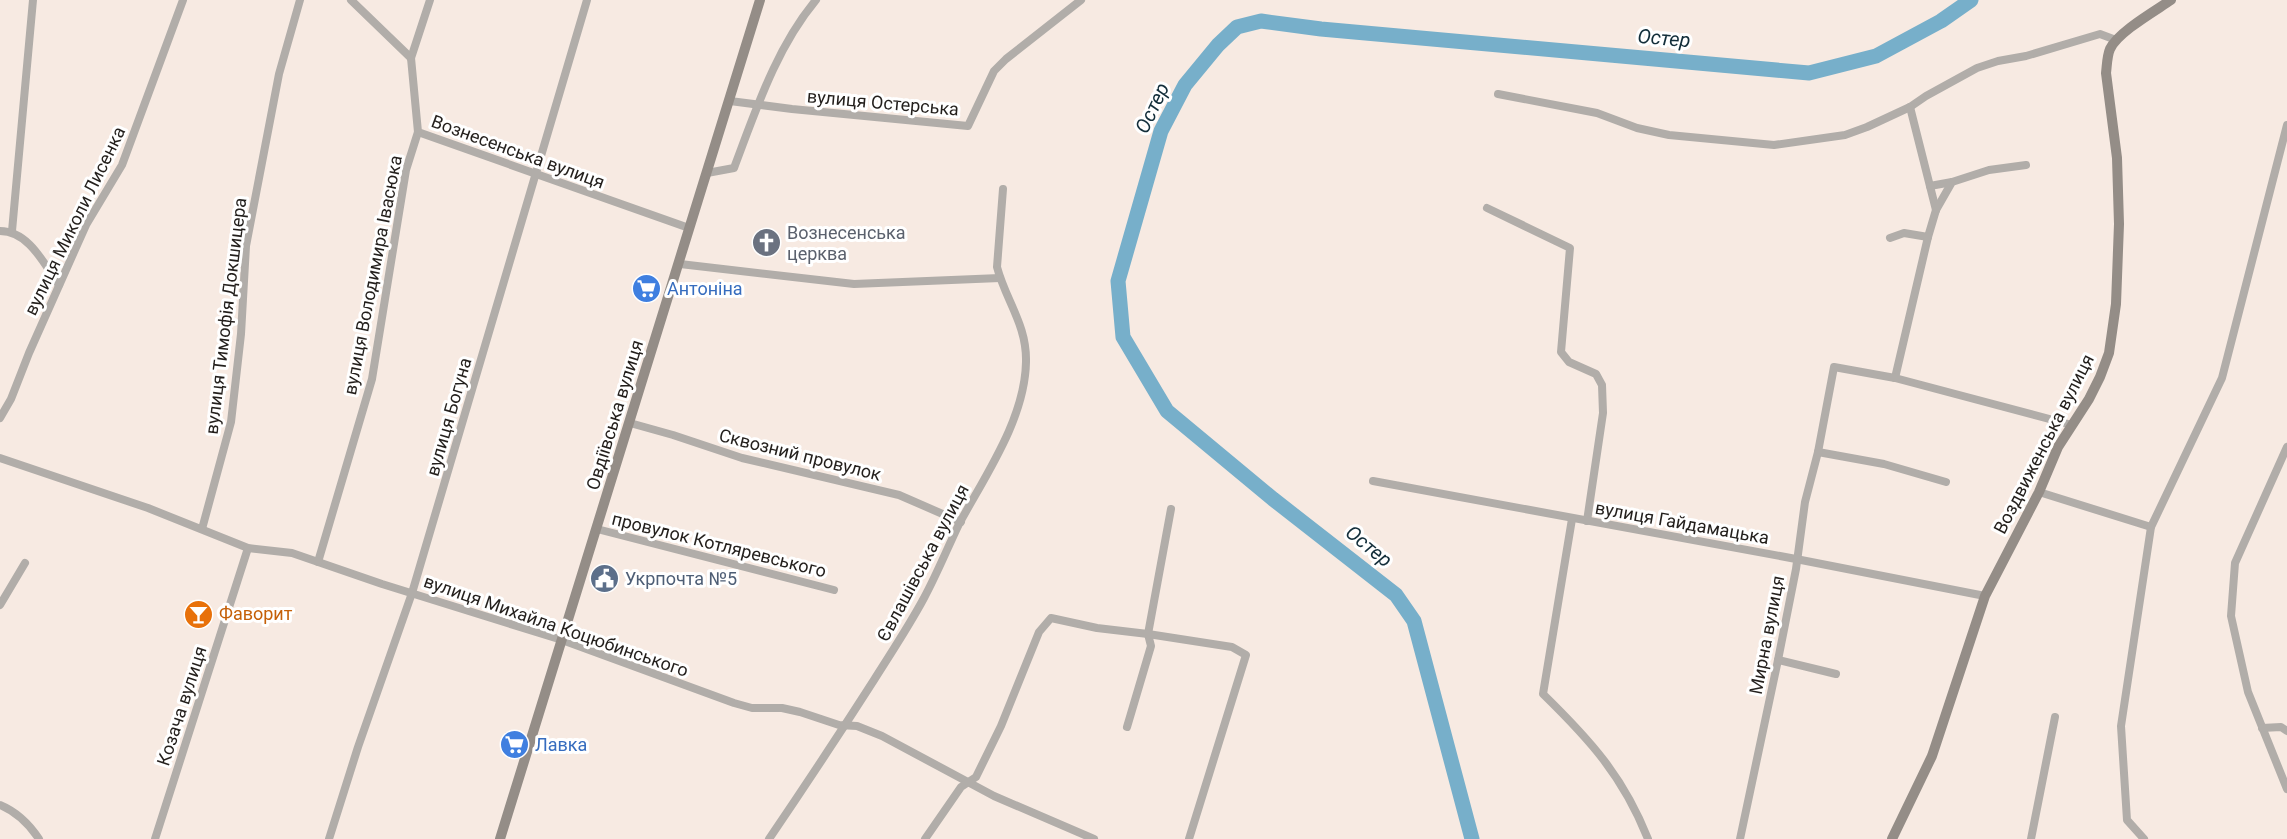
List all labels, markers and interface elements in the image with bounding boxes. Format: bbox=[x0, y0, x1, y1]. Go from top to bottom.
water label: Остер bbox=[1636, 24, 1692, 52]
water label: Остер bbox=[1130, 79, 1174, 137]
street label: вулиця Остерська bbox=[806, 85, 960, 120]
street label: Вознесенська вулиця bbox=[429, 110, 608, 193]
street label: вулиця Миколи Лисенка bbox=[20, 123, 129, 319]
street label: вулиця Володимира Івасюка bbox=[339, 153, 406, 396]
street label: вулиця Тимофія Докшицера bbox=[201, 197, 250, 435]
place label: Вознесенська церква bbox=[787, 222, 906, 264]
church icon: Вознесенська церква bbox=[750, 227, 782, 259]
supermarket icon: Антоніна bbox=[630, 273, 662, 305]
place label: Антоніна bbox=[667, 278, 743, 299]
street label: Овдіївська вулиця bbox=[582, 337, 647, 492]
street label: Воздвиженська вулиця bbox=[1989, 350, 2098, 537]
street label: вулиця Богуна bbox=[422, 355, 475, 478]
street label: Сквозний провулок bbox=[717, 424, 884, 485]
street label: Євлашівська вулиця bbox=[872, 481, 973, 645]
street label: вулиця Гайдамацька bbox=[1593, 497, 1771, 548]
street label: провулок Котляревського bbox=[610, 508, 828, 581]
water label: Остер bbox=[1341, 520, 1397, 572]
public building icon: Укрпочта №5 bbox=[588, 563, 620, 595]
place label: Укрпочта №5 bbox=[625, 568, 737, 589]
street label: вулиця Михайла Коцюбинського bbox=[421, 570, 691, 681]
street label: Мирна вулиця bbox=[1745, 574, 1788, 696]
bar icon: Фаворит bbox=[182, 598, 214, 630]
place label: Фаворит bbox=[219, 603, 293, 624]
street label: Козача вулиця bbox=[152, 643, 211, 768]
supermarket icon: Лавка bbox=[498, 729, 530, 761]
place label: Лавка bbox=[535, 734, 587, 755]

